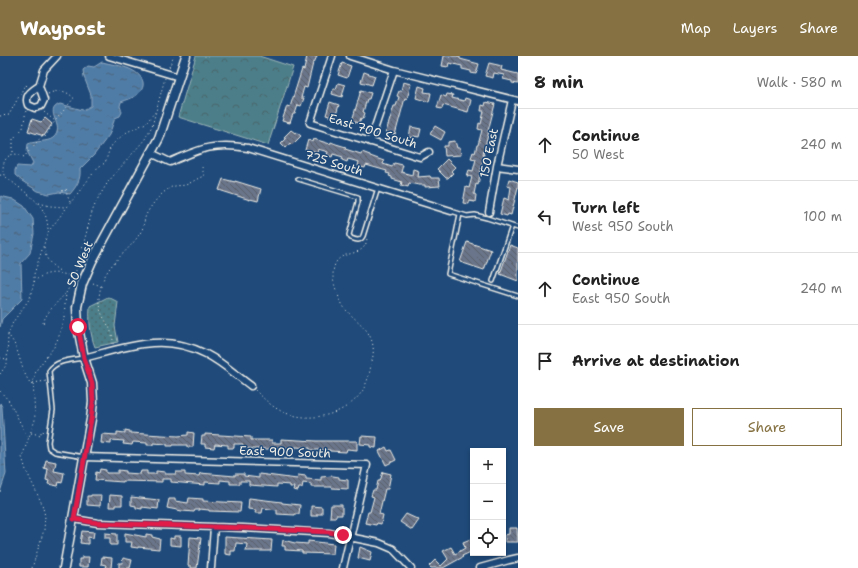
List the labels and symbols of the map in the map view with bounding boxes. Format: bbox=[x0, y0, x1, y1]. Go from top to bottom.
street label: East 700 South bbox=[327, 110, 419, 152]
street label: 150 East bbox=[476, 127, 502, 179]
street label: 725 South bbox=[303, 147, 365, 179]
street label: 50 West bbox=[63, 239, 97, 289]
route start bbox=[69, 318, 87, 336]
street label: East 900 South bbox=[239, 442, 331, 462]
route end bbox=[334, 526, 352, 544]

